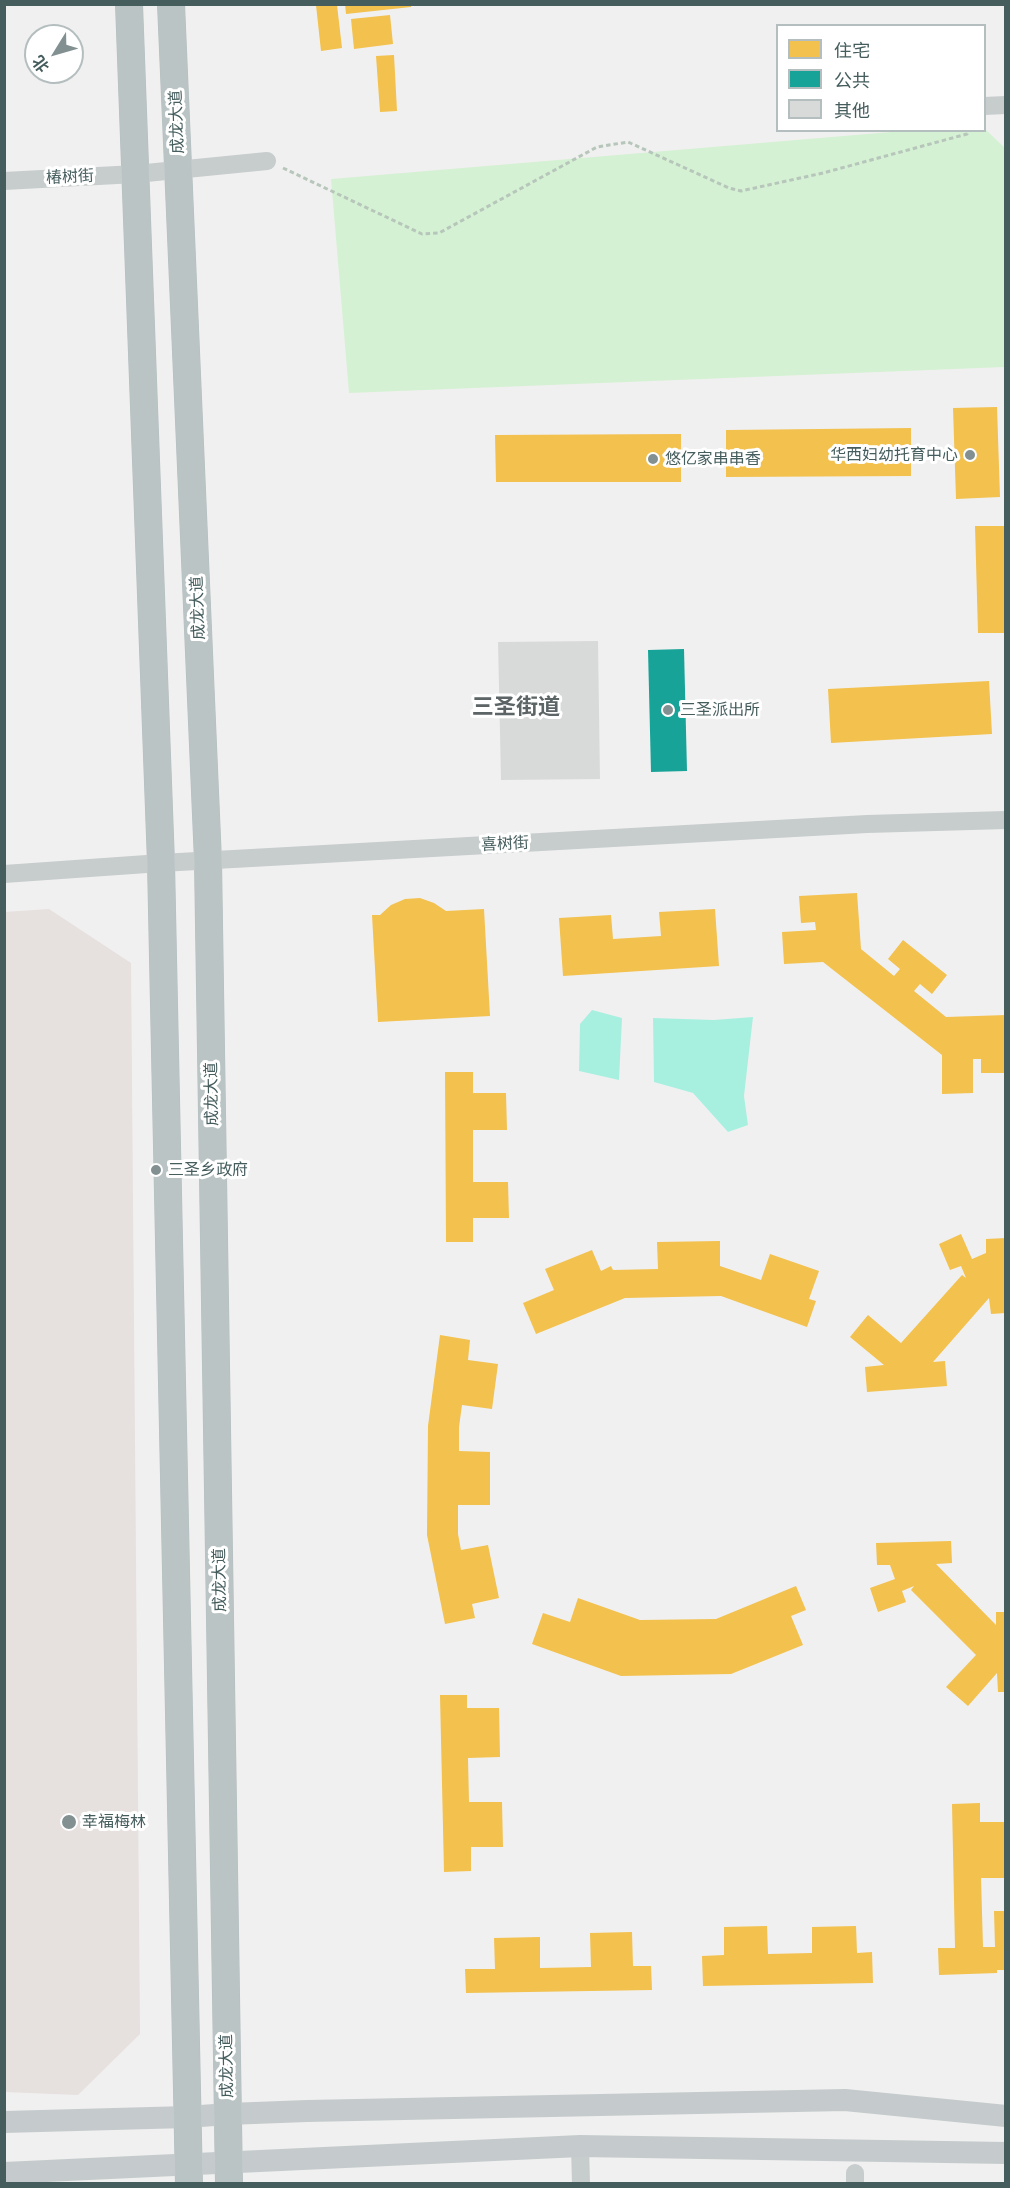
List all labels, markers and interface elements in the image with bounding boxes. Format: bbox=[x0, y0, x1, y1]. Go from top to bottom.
north arrow bbox=[24, 24, 84, 84]
legend bbox=[776, 24, 986, 132]
text: 住宅 bbox=[834, 40, 870, 61]
text: 北 bbox=[28, 52, 53, 76]
text: 公共 bbox=[834, 70, 870, 91]
street label: 成龙大道 bbox=[166, 90, 188, 154]
text: 其他 bbox=[834, 100, 870, 121]
street label: 椿树街 bbox=[46, 166, 94, 188]
place label: 华西妇幼托育中心 bbox=[830, 445, 958, 465]
marker: 华西妇幼托育中心 bbox=[963, 448, 977, 462]
place label: 悠亿家串串香 bbox=[665, 449, 761, 469]
marker: 悠亿家串串香 bbox=[646, 452, 660, 466]
street label: 成龙大道 bbox=[187, 576, 209, 640]
district label: 三圣街道 bbox=[472, 694, 560, 720]
place label: 三圣派出所 bbox=[680, 700, 760, 720]
marker: 三圣派出所 bbox=[661, 703, 675, 717]
street label: 喜树街 bbox=[481, 833, 529, 855]
street label: 成龙大道 bbox=[202, 1062, 222, 1126]
place label: 三圣乡政府 bbox=[168, 1160, 248, 1180]
marker: 三圣乡政府 bbox=[149, 1163, 163, 1177]
street label: 成龙大道 bbox=[210, 1548, 230, 1612]
place label: 幸福梅林 bbox=[82, 1812, 146, 1832]
marker: 幸福梅林 bbox=[60, 1813, 78, 1831]
street label: 成龙大道 bbox=[217, 2034, 237, 2098]

